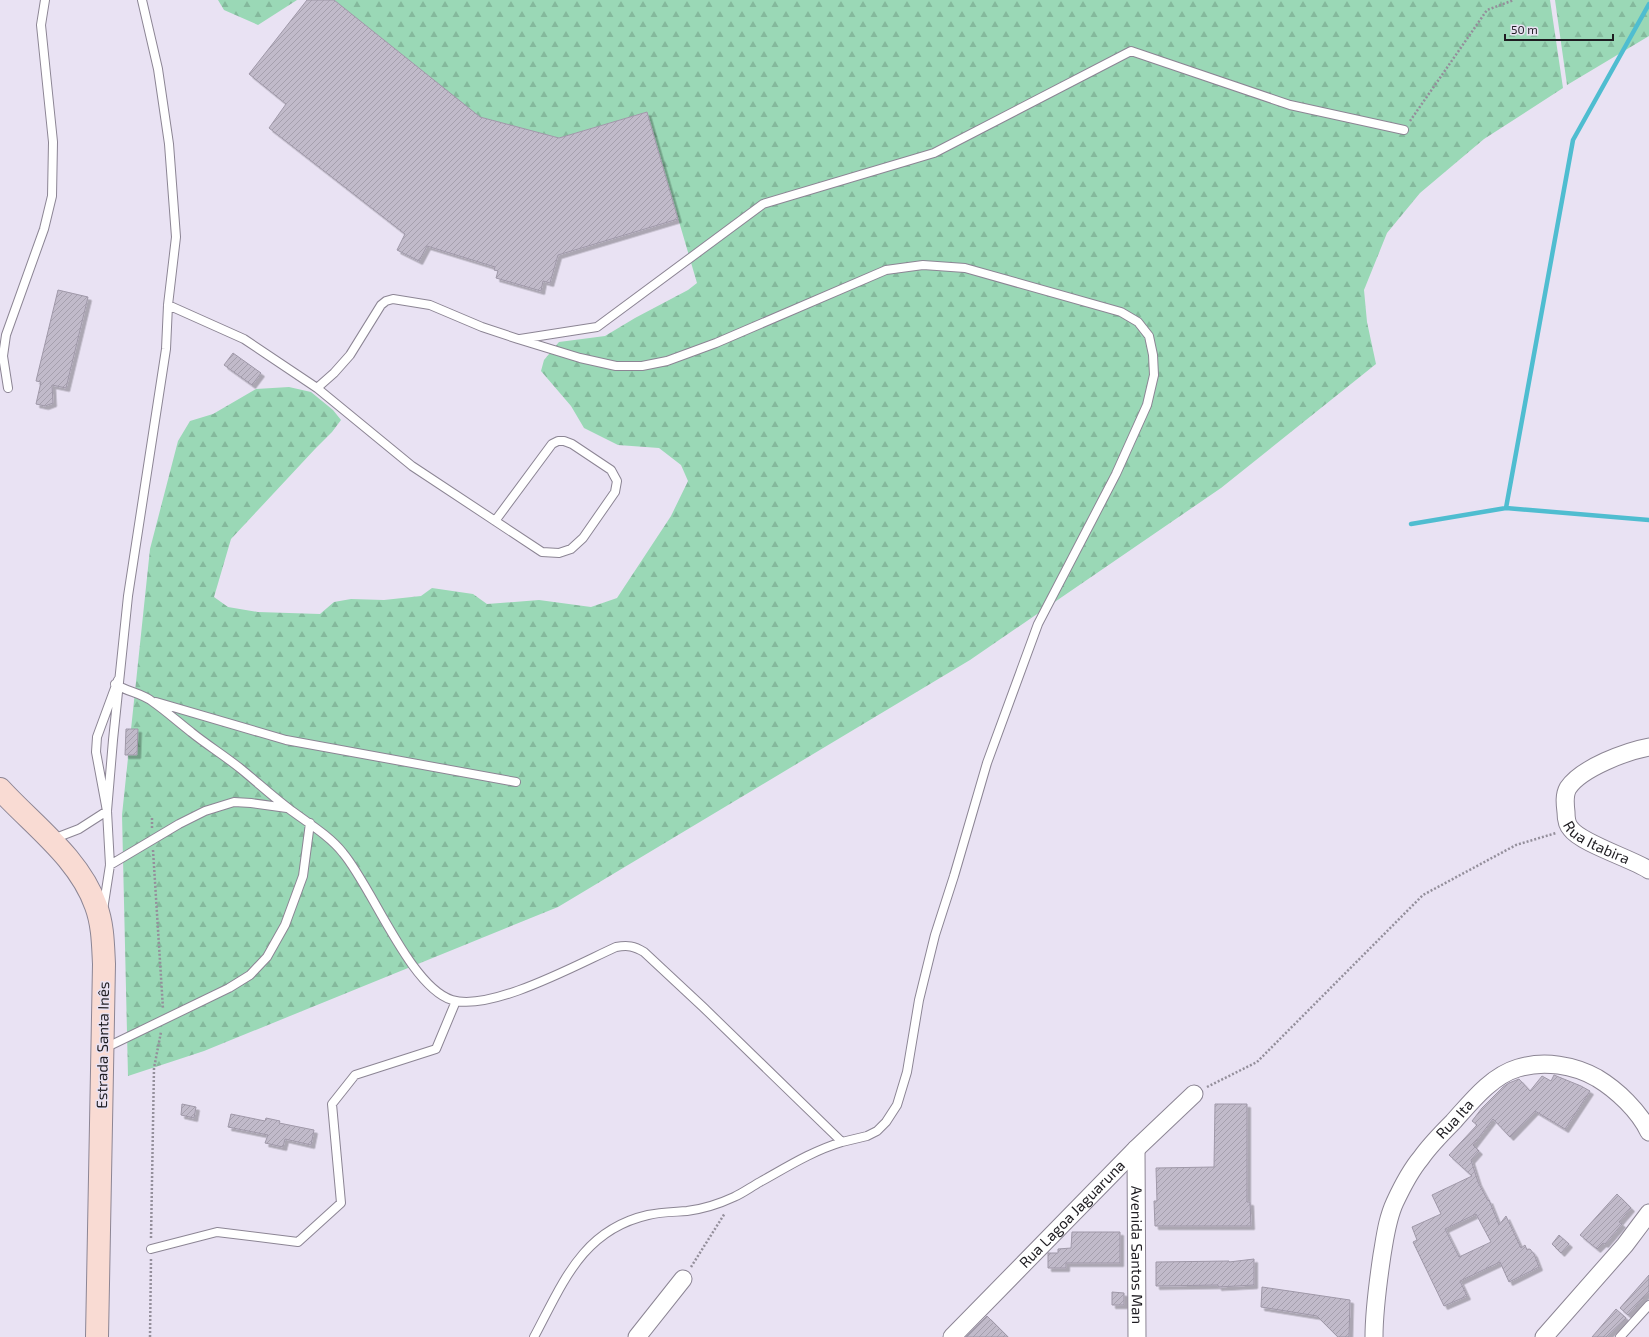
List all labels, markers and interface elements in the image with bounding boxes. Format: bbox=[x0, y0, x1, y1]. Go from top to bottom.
scale bar bbox=[1505, 16, 1613, 42]
text: 50 m bbox=[1511, 22, 1538, 36]
street label: Rua Itabira bbox=[1560, 817, 1633, 867]
street label: Estrada Santa Inês bbox=[92, 981, 112, 1109]
street label: Rua Ita bbox=[1432, 1095, 1477, 1142]
street label: Rua Lagoa Jaguaruna bbox=[1015, 1156, 1128, 1271]
street label: Avenida Santos Man bbox=[1128, 1186, 1147, 1324]

